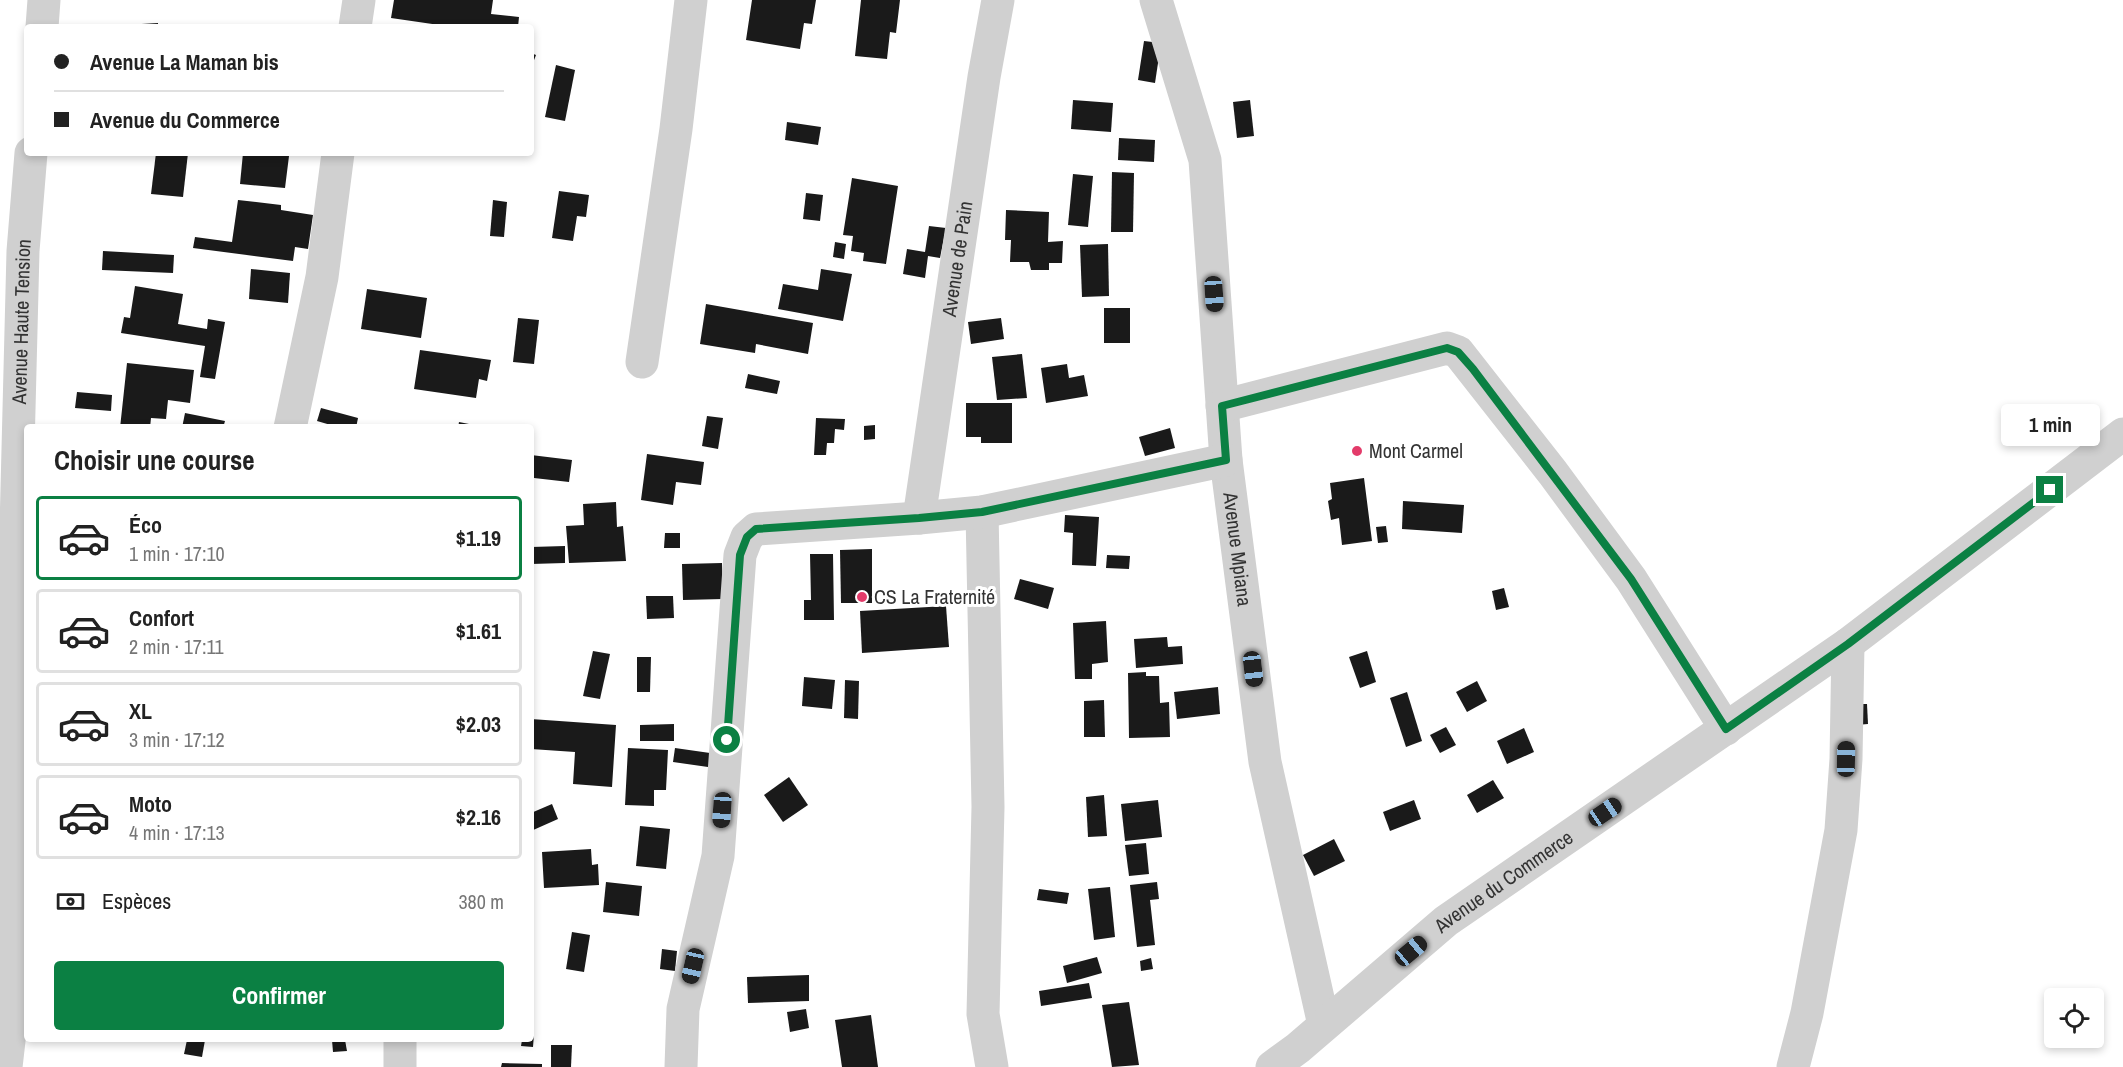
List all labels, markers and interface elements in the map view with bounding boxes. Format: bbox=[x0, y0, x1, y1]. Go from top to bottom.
text: Avenue La Maman bis bbox=[90, 47, 279, 77]
text: Avenue du Commerce bbox=[90, 105, 280, 135]
street label: Avenue de Pain bbox=[935, 199, 979, 319]
street label: Avenue Haute Tension bbox=[5, 238, 37, 406]
car bbox=[1204, 275, 1224, 313]
callout: 1 min bbox=[2000, 403, 2100, 445]
text: 1 min bbox=[2029, 411, 2072, 438]
place label: Mont Carmel bbox=[1369, 437, 1463, 464]
text: Choisir une course bbox=[54, 442, 255, 478]
marker: Mont Carmel bbox=[1350, 444, 1364, 458]
route end bbox=[2036, 476, 2063, 503]
street label: Avenue Mpiana bbox=[1217, 490, 1259, 608]
text: Éco bbox=[129, 510, 162, 540]
icon: car bbox=[57, 511, 111, 565]
text: $1.19 bbox=[456, 523, 501, 553]
text: 1 min · 17:10 bbox=[129, 540, 225, 567]
place label: CS La Fraternité bbox=[874, 583, 995, 610]
marker: CS La Fraternité bbox=[855, 590, 869, 604]
text: Confort bbox=[129, 603, 194, 633]
icon: car bbox=[57, 604, 111, 658]
text: $1.61 bbox=[456, 616, 501, 646]
text: 2 min · 17:11 bbox=[129, 633, 224, 660]
car bbox=[1242, 650, 1264, 688]
text: XL bbox=[129, 696, 152, 726]
icon: car bbox=[57, 697, 111, 751]
text: $2.03 bbox=[456, 709, 501, 739]
text: 3 min · 17:12 bbox=[129, 726, 225, 753]
route start bbox=[713, 726, 740, 753]
car bbox=[1837, 741, 1855, 777]
text: Moto bbox=[129, 789, 172, 819]
icon: car bbox=[57, 790, 111, 844]
car bbox=[712, 791, 732, 829]
car bbox=[1585, 794, 1625, 830]
text: $2.16 bbox=[456, 802, 501, 832]
text: 4 min · 17:13 bbox=[129, 819, 225, 846]
street label: Avenue du Commerce bbox=[1427, 824, 1578, 939]
icon: cash bbox=[54, 885, 87, 918]
text: Espèces bbox=[102, 886, 171, 916]
text: 380 m bbox=[458, 888, 504, 915]
car bbox=[1391, 933, 1431, 969]
car bbox=[680, 946, 706, 986]
button: Confirmer bbox=[54, 961, 504, 1030]
map controls bbox=[2044, 988, 2104, 1048]
button: locate bbox=[2044, 988, 2104, 1048]

